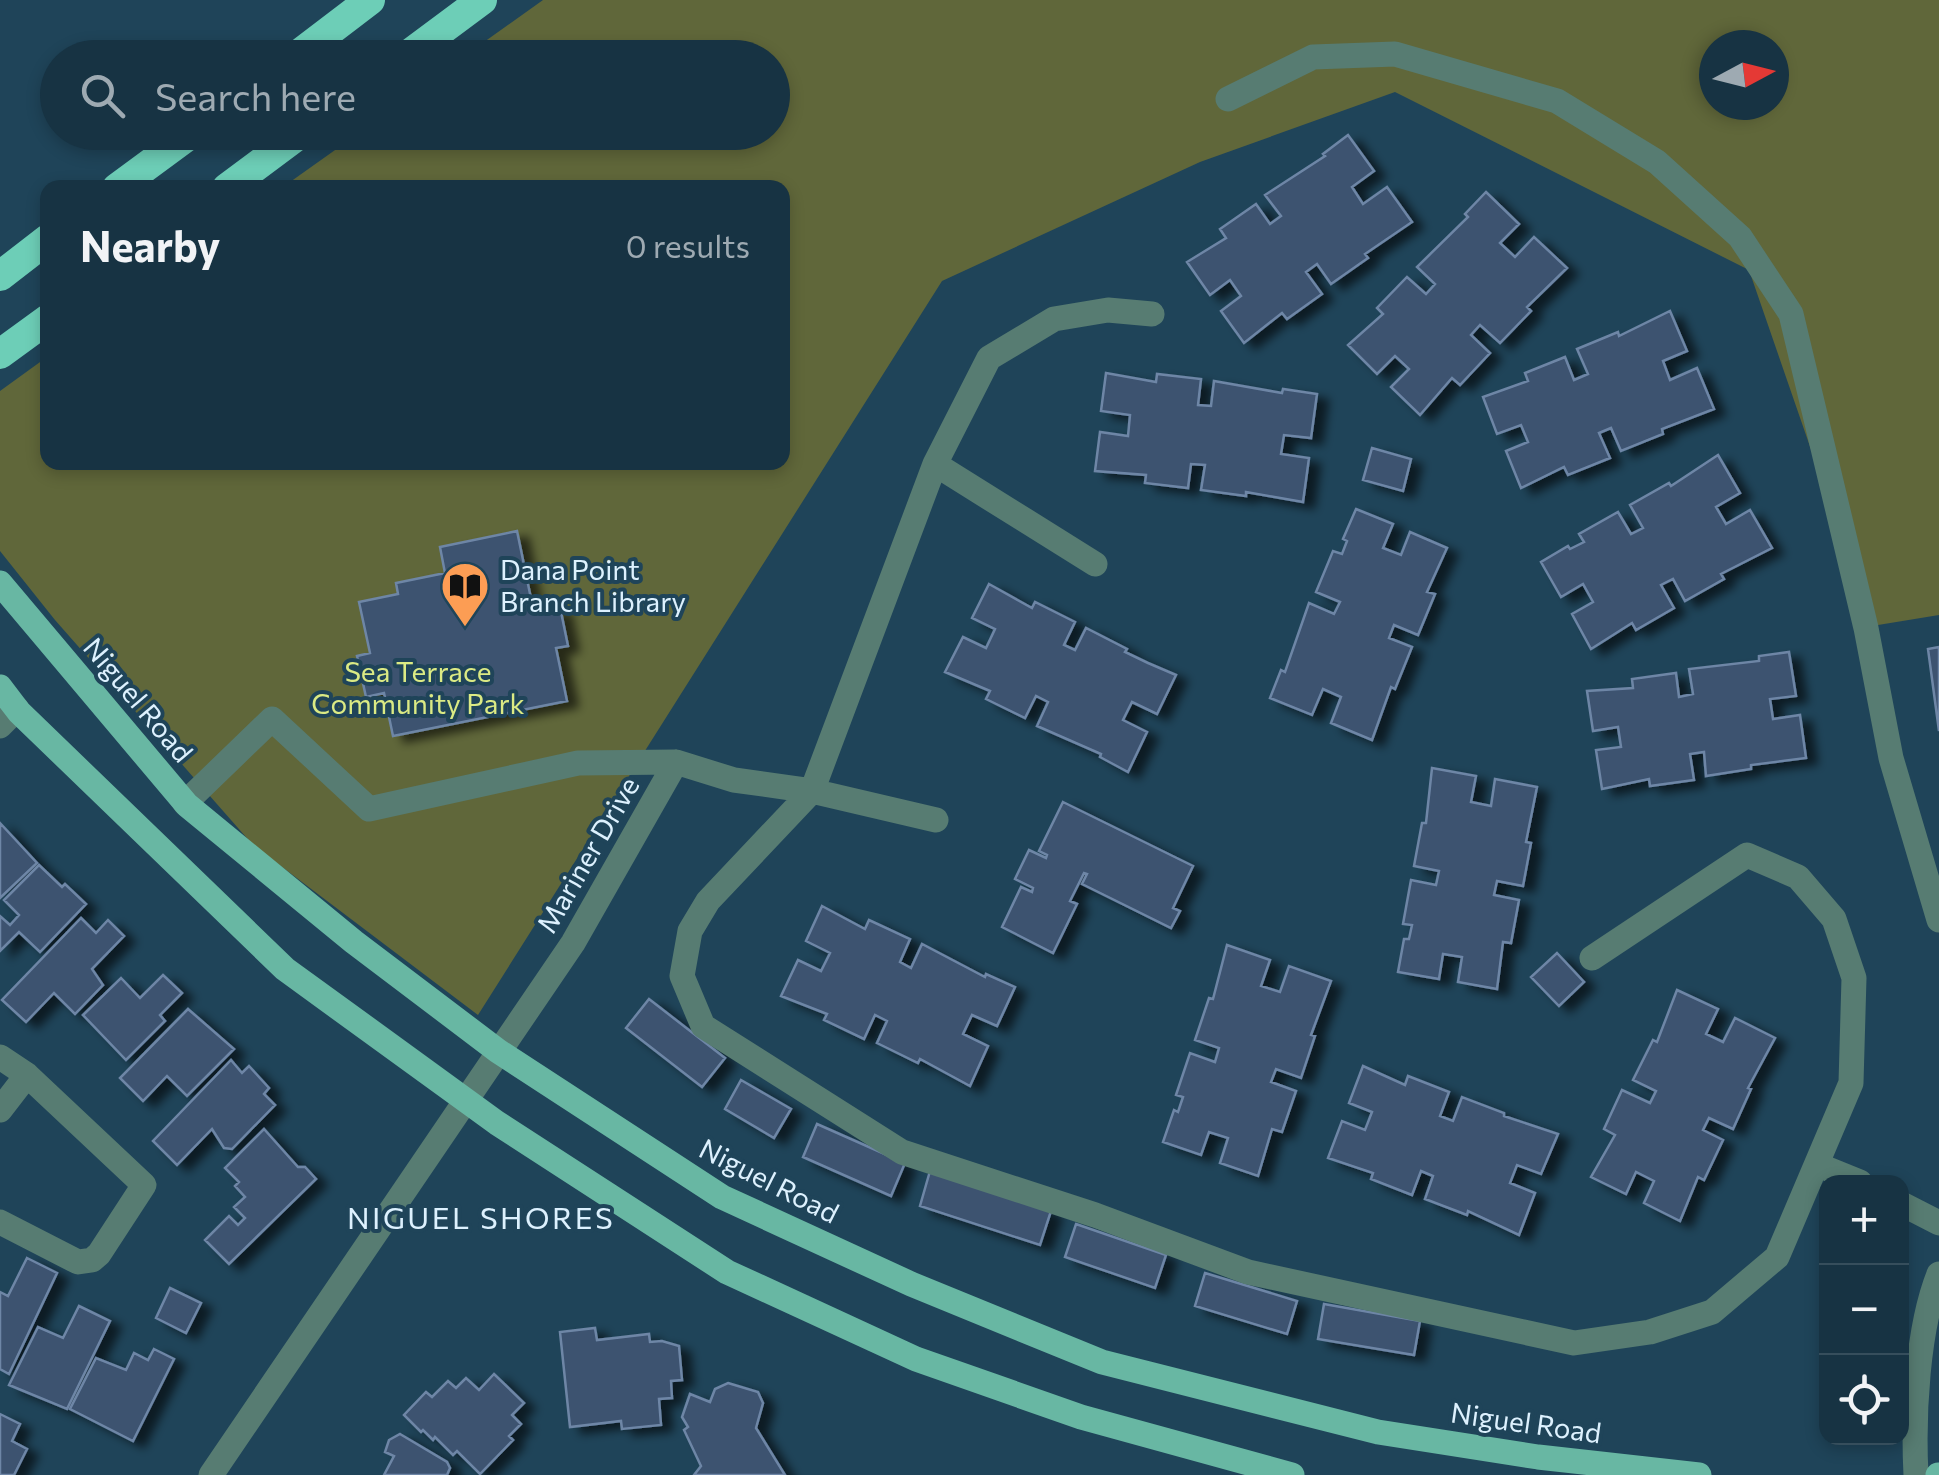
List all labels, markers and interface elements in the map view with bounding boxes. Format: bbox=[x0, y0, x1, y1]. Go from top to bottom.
north arrow bbox=[1699, 30, 1789, 120]
search box bbox=[40, 40, 790, 150]
icon: search bbox=[75, 68, 130, 123]
text: Search here bbox=[155, 72, 356, 119]
text: Nearby bbox=[80, 219, 220, 271]
text: 0 results bbox=[626, 225, 750, 265]
place label: Dana Point Branch Library bbox=[500, 552, 686, 618]
library icon: Dana Point Branch Library bbox=[439, 560, 491, 628]
street label: Niguel Road bbox=[77, 630, 201, 768]
park label: Sea Terrace Community Park bbox=[311, 654, 525, 720]
street label: Mariner Drive bbox=[529, 770, 645, 939]
street label: Niguel Road bbox=[694, 1131, 845, 1230]
map controls bbox=[1819, 1175, 1909, 1445]
button: + bbox=[1819, 1175, 1909, 1265]
district label: NIGUEL SHORES bbox=[347, 1198, 615, 1235]
button: − bbox=[1819, 1265, 1909, 1355]
button: locate bbox=[1819, 1355, 1909, 1445]
street label: Niguel Road bbox=[1449, 1395, 1604, 1449]

